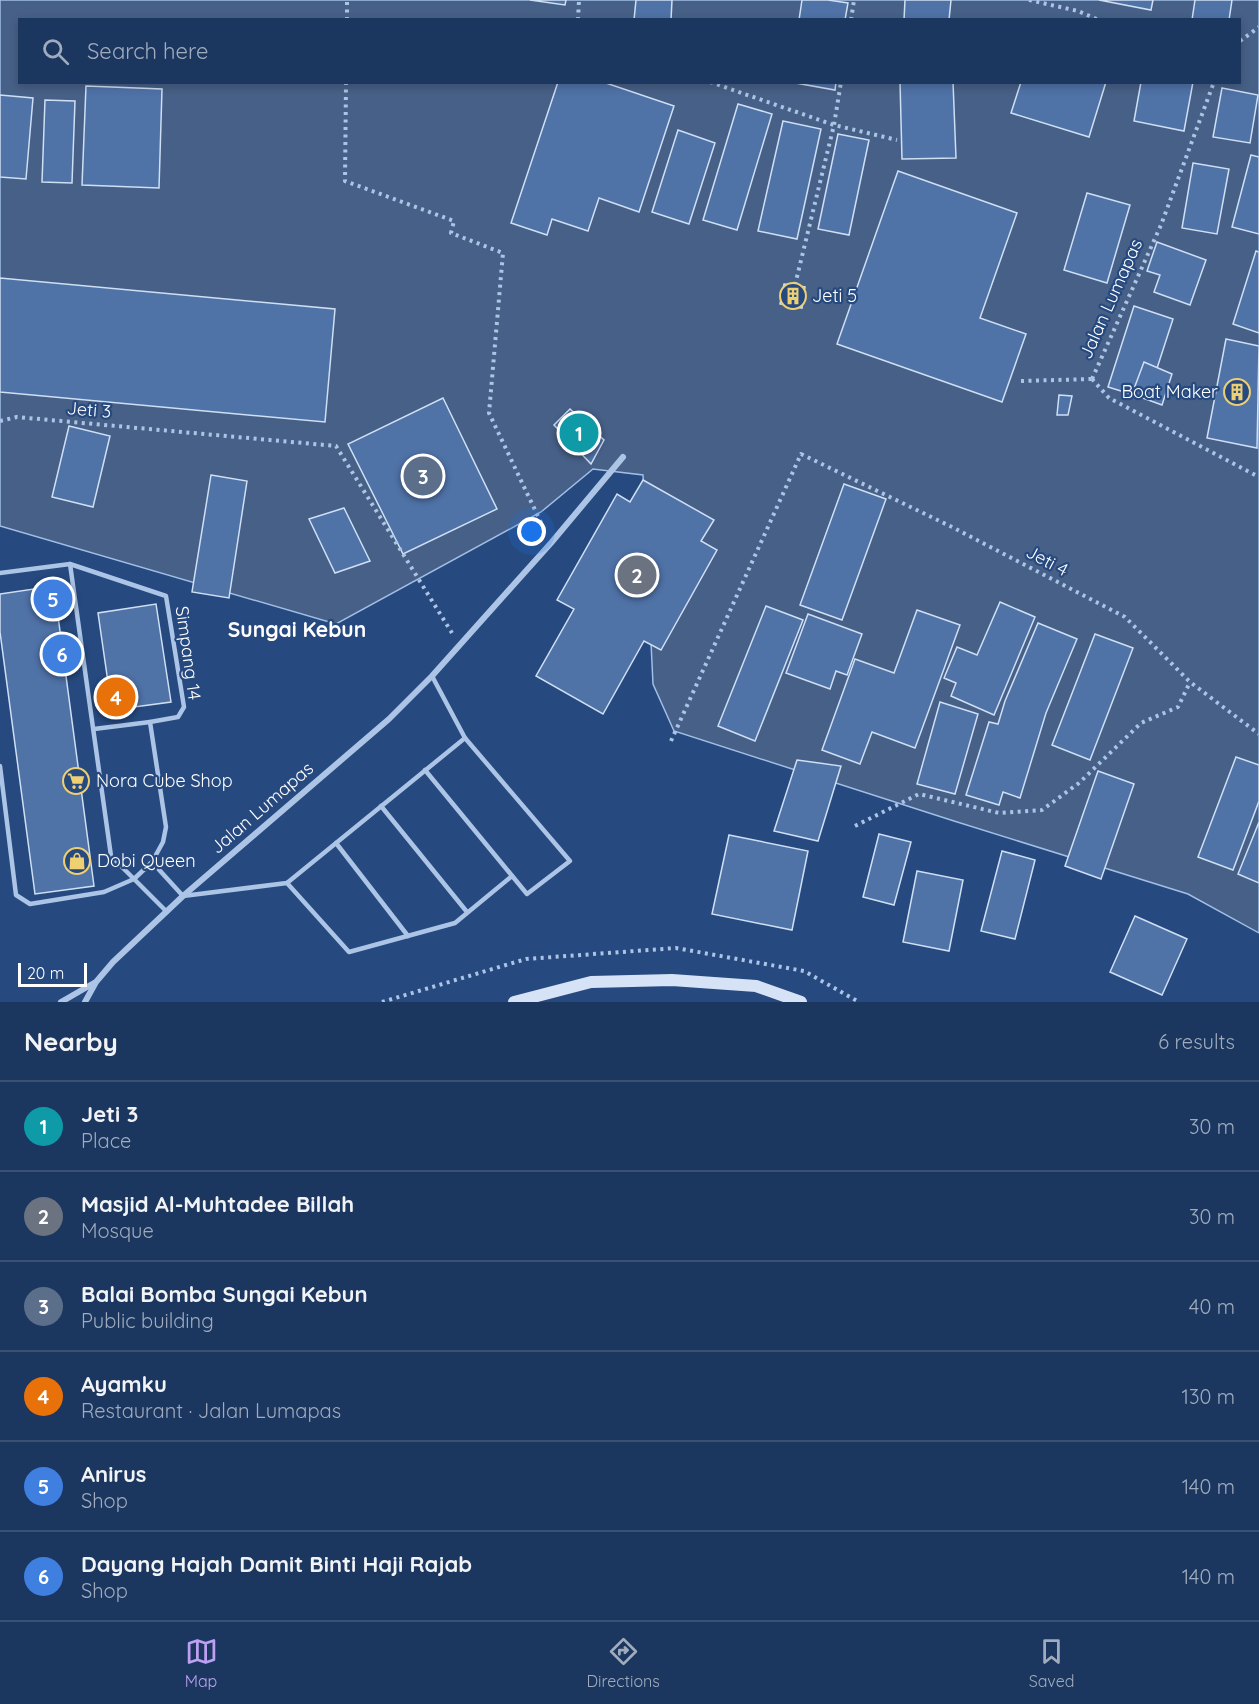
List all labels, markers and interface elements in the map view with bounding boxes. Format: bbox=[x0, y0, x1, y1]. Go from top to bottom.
search box bbox=[18, 18, 1241, 84]
icon: search bbox=[39, 35, 72, 68]
text: Search here bbox=[87, 37, 208, 65]
street label: Jalan Lumapas bbox=[1074, 235, 1147, 362]
building icon: Jeti 5 bbox=[778, 281, 808, 311]
place label: Jeti 5 bbox=[812, 284, 857, 307]
building icon: Boat Maker bbox=[1222, 377, 1252, 407]
place label: Boat Maker bbox=[1121, 380, 1218, 403]
street label: Jeti 3 bbox=[66, 396, 112, 423]
pin: 1 bbox=[560, 410, 598, 456]
pin: 3 bbox=[404, 454, 442, 498]
your location bbox=[517, 517, 546, 546]
street label: Jeti 4 bbox=[1022, 540, 1072, 581]
pin: 2 bbox=[618, 552, 656, 598]
pin: 5 bbox=[34, 576, 72, 622]
street label: Simpang 14 bbox=[171, 604, 206, 701]
district label: Sungai Kebun bbox=[228, 616, 366, 642]
pin: 6 bbox=[42, 632, 82, 676]
pin: 4 bbox=[96, 674, 136, 720]
street label: Jalan Lumapas bbox=[205, 757, 318, 859]
supermarket icon: Nora Cube Shop bbox=[61, 766, 91, 796]
place label: Nora Cube Shop bbox=[96, 769, 233, 792]
shop icon: Dobi Queen bbox=[62, 846, 92, 876]
place label: Dobi Queen bbox=[97, 849, 196, 872]
scale bar bbox=[18, 960, 87, 988]
text: 20 m bbox=[27, 963, 64, 983]
text: Nearby bbox=[24, 1025, 118, 1058]
text: 6 results bbox=[1158, 1029, 1235, 1054]
text: Jeti 3 bbox=[81, 1100, 138, 1128]
text: 1 bbox=[40, 1114, 47, 1139]
text: 30 m bbox=[1189, 1114, 1235, 1139]
text: Place bbox=[81, 1128, 131, 1153]
text: Masjid Al-Muhtadee Billah bbox=[81, 1190, 354, 1218]
text: 2 bbox=[38, 1204, 49, 1229]
text: 30 m bbox=[1189, 1204, 1235, 1229]
text: Mosque bbox=[81, 1218, 154, 1243]
text: Balai Bomba Sungai Kebun bbox=[81, 1280, 368, 1308]
text: 3 bbox=[38, 1294, 49, 1319]
text: 40 m bbox=[1189, 1294, 1235, 1319]
text: Public building bbox=[81, 1308, 214, 1333]
text: Ayamku bbox=[81, 1370, 167, 1398]
text: 4 bbox=[38, 1384, 49, 1409]
text: 130 m bbox=[1182, 1384, 1235, 1409]
text: Restaurant · Jalan Lumapas bbox=[81, 1398, 341, 1423]
text: Anirus bbox=[81, 1460, 146, 1488]
text: 5 bbox=[38, 1474, 49, 1499]
text: 140 m bbox=[1182, 1474, 1235, 1499]
text: Shop bbox=[81, 1488, 128, 1513]
text: Dayang Hajah Damit Binti Haji Rajab bbox=[81, 1550, 472, 1578]
text: 6 bbox=[38, 1564, 49, 1589]
text: 140 m bbox=[1182, 1564, 1235, 1589]
text: Shop bbox=[81, 1578, 128, 1603]
tab: Map bbox=[185, 1635, 218, 1691]
tab: Directions bbox=[587, 1635, 660, 1691]
tab: Saved bbox=[1029, 1635, 1074, 1691]

